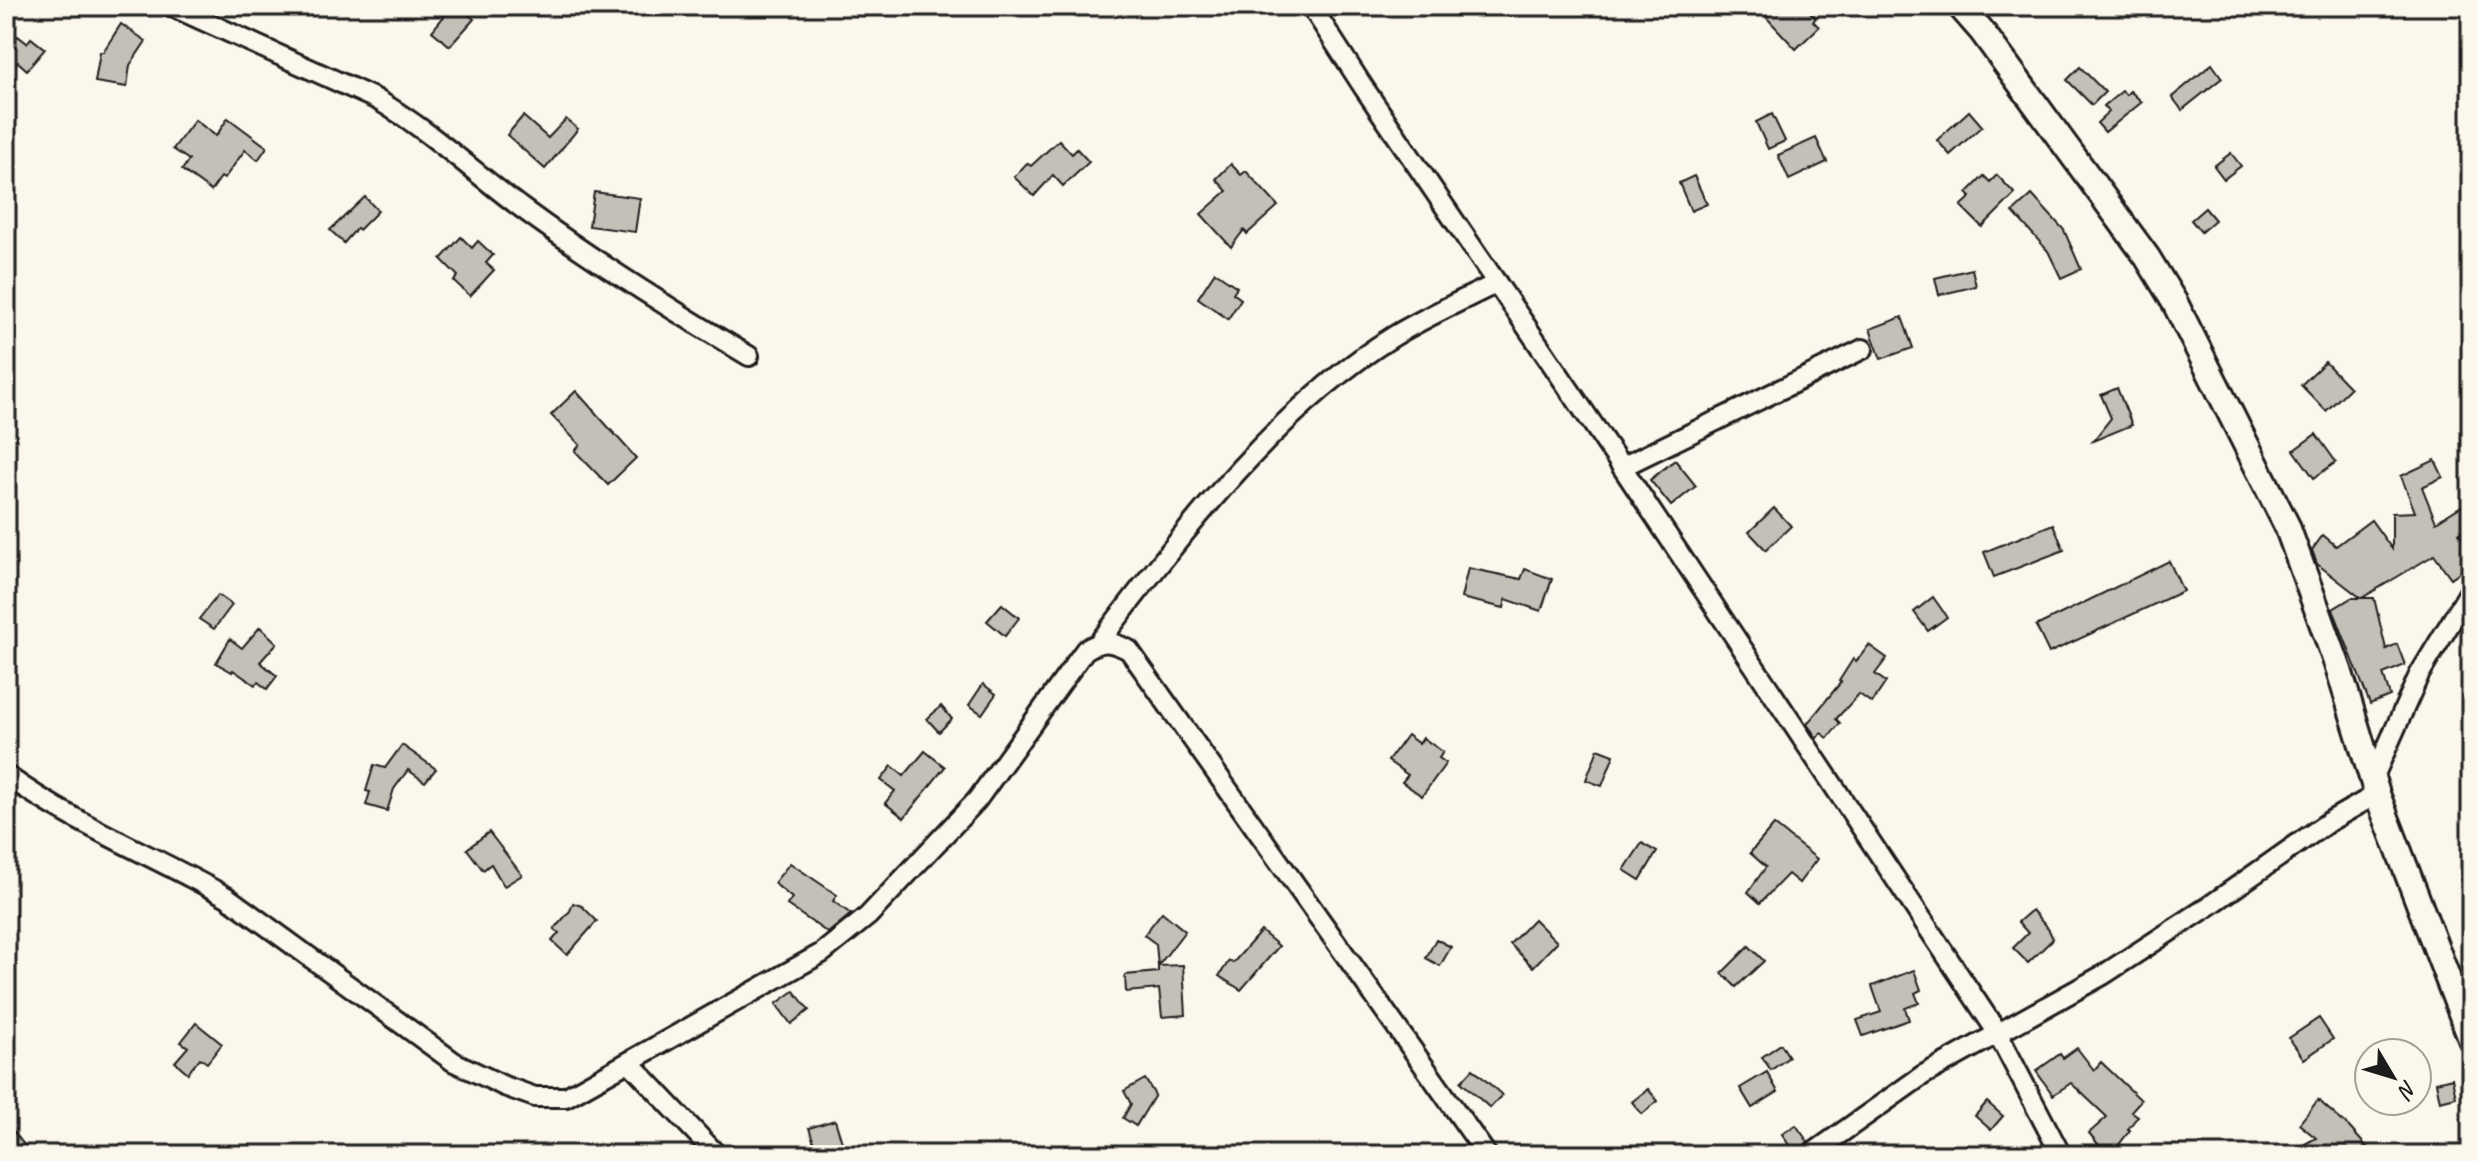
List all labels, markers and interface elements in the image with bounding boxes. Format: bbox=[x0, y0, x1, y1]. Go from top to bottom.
north arrow bbox=[2353, 1037, 2433, 1117]
text: N bbox=[2391, 1075, 2423, 1105]

